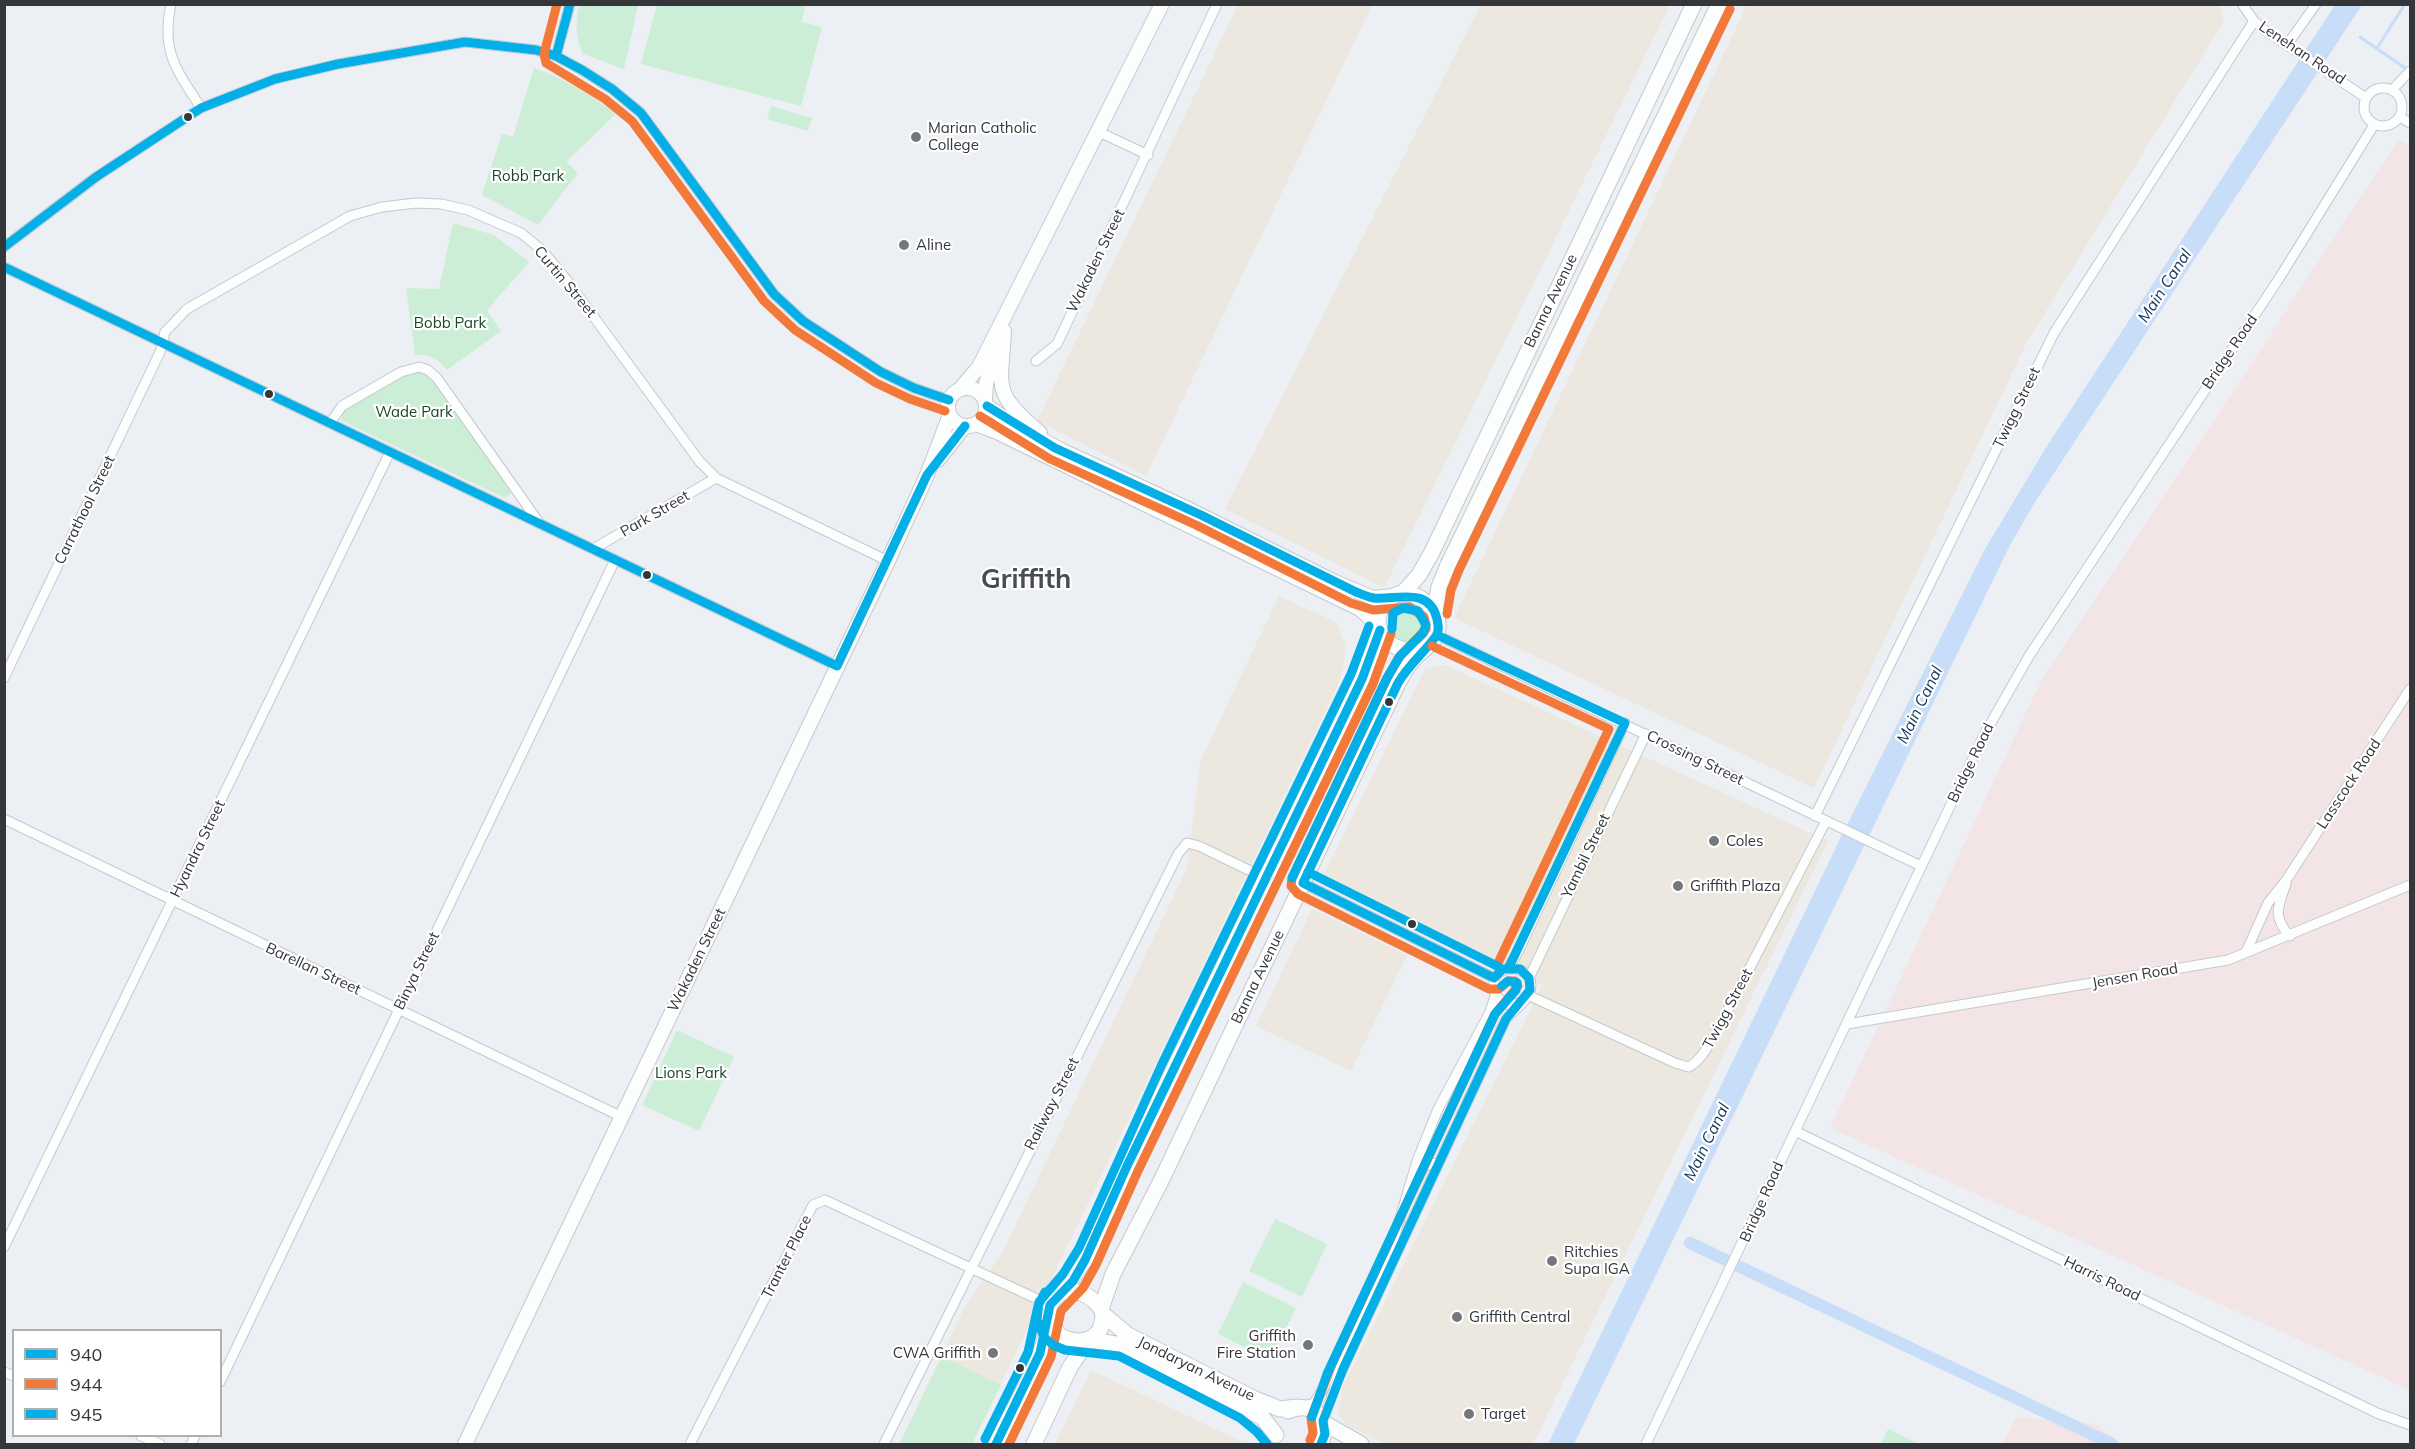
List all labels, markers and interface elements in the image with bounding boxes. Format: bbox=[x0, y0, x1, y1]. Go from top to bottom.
street label: Lenehan Road bbox=[2255, 17, 2349, 89]
unlabelled marker bbox=[182, 111, 194, 123]
place label: Marian Catholic College bbox=[928, 119, 1037, 154]
marker: Marian Catholic College bbox=[909, 130, 923, 144]
park label: Robb Park bbox=[492, 167, 564, 185]
street label: Wakaden Street bbox=[1063, 206, 1129, 316]
place label: Aline bbox=[916, 236, 951, 254]
marker: Aline bbox=[897, 238, 911, 252]
street label: Curtin Street bbox=[530, 243, 600, 321]
water label: Main Canal bbox=[2134, 246, 2196, 326]
street label: Banna Avenue bbox=[1521, 251, 1581, 351]
street label: Bridge Road bbox=[2198, 311, 2262, 393]
park label: Bobb Park bbox=[414, 314, 486, 332]
street label: Twigg Street bbox=[1990, 364, 2044, 452]
unlabelled marker bbox=[263, 388, 275, 400]
park label: Wade Park bbox=[375, 403, 453, 421]
street label: Carrathool Street bbox=[51, 453, 119, 567]
street label: Park Street bbox=[617, 487, 693, 541]
district label: Griffith bbox=[981, 564, 1071, 596]
unlabelled marker bbox=[641, 569, 653, 581]
water label: Main Canal bbox=[1893, 663, 1947, 747]
unlabelled marker bbox=[1383, 696, 1395, 708]
street label: Bridge Road bbox=[1944, 720, 1998, 806]
street label: Crossing Street bbox=[1643, 727, 1747, 789]
street label: Lasscock Road bbox=[2313, 736, 2385, 832]
street label: Hyandra Street bbox=[167, 797, 229, 901]
street label: Yambil Street bbox=[1558, 811, 1614, 901]
place label: Coles bbox=[1726, 832, 1763, 850]
marker: Coles bbox=[1707, 834, 1721, 848]
place label: Griffith Plaza bbox=[1690, 877, 1780, 895]
marker: Griffith Plaza bbox=[1671, 879, 1685, 893]
street label: Wakaden Street bbox=[664, 905, 730, 1015]
unlabelled marker bbox=[1406, 918, 1418, 930]
street label: Banna Avenue bbox=[1228, 927, 1288, 1027]
street label: Binya Street bbox=[390, 929, 444, 1013]
street label: Barellan Street bbox=[263, 939, 363, 999]
street label: Jensen Road bbox=[2091, 960, 2179, 992]
street label: Twigg Street bbox=[1699, 966, 1757, 1052]
street label: Railway Street bbox=[1021, 1055, 1083, 1153]
park label: Lions Park bbox=[655, 1064, 727, 1082]
water label: Main Canal bbox=[1680, 1100, 1734, 1184]
street label: Bridge Road bbox=[1736, 1159, 1788, 1245]
street label: Tranter Place bbox=[758, 1212, 816, 1302]
place label: Ritchies Supa IGA bbox=[1564, 1243, 1630, 1278]
street label: Harris Road bbox=[2061, 1253, 2143, 1305]
marker: Ritchies Supa IGA bbox=[1545, 1254, 1559, 1268]
place label: Griffith Central bbox=[1469, 1308, 1570, 1326]
marker: Griffith Central bbox=[1450, 1310, 1464, 1324]
place label: Griffith Fire Station bbox=[1217, 1327, 1296, 1362]
legend bbox=[12, 1329, 222, 1437]
street label: Jondaryan Avenue bbox=[1135, 1333, 1257, 1405]
marker: Griffith Fire Station bbox=[1301, 1338, 1315, 1352]
text: 940 bbox=[70, 1343, 102, 1366]
place label: CWA Griffith bbox=[893, 1344, 981, 1362]
marker: CWA Griffith bbox=[986, 1346, 1000, 1360]
unlabelled marker bbox=[1014, 1362, 1026, 1374]
text: 944 bbox=[70, 1373, 102, 1396]
text: 945 bbox=[70, 1403, 102, 1426]
place label: Target bbox=[1481, 1405, 1526, 1423]
marker: Target bbox=[1462, 1407, 1476, 1421]

